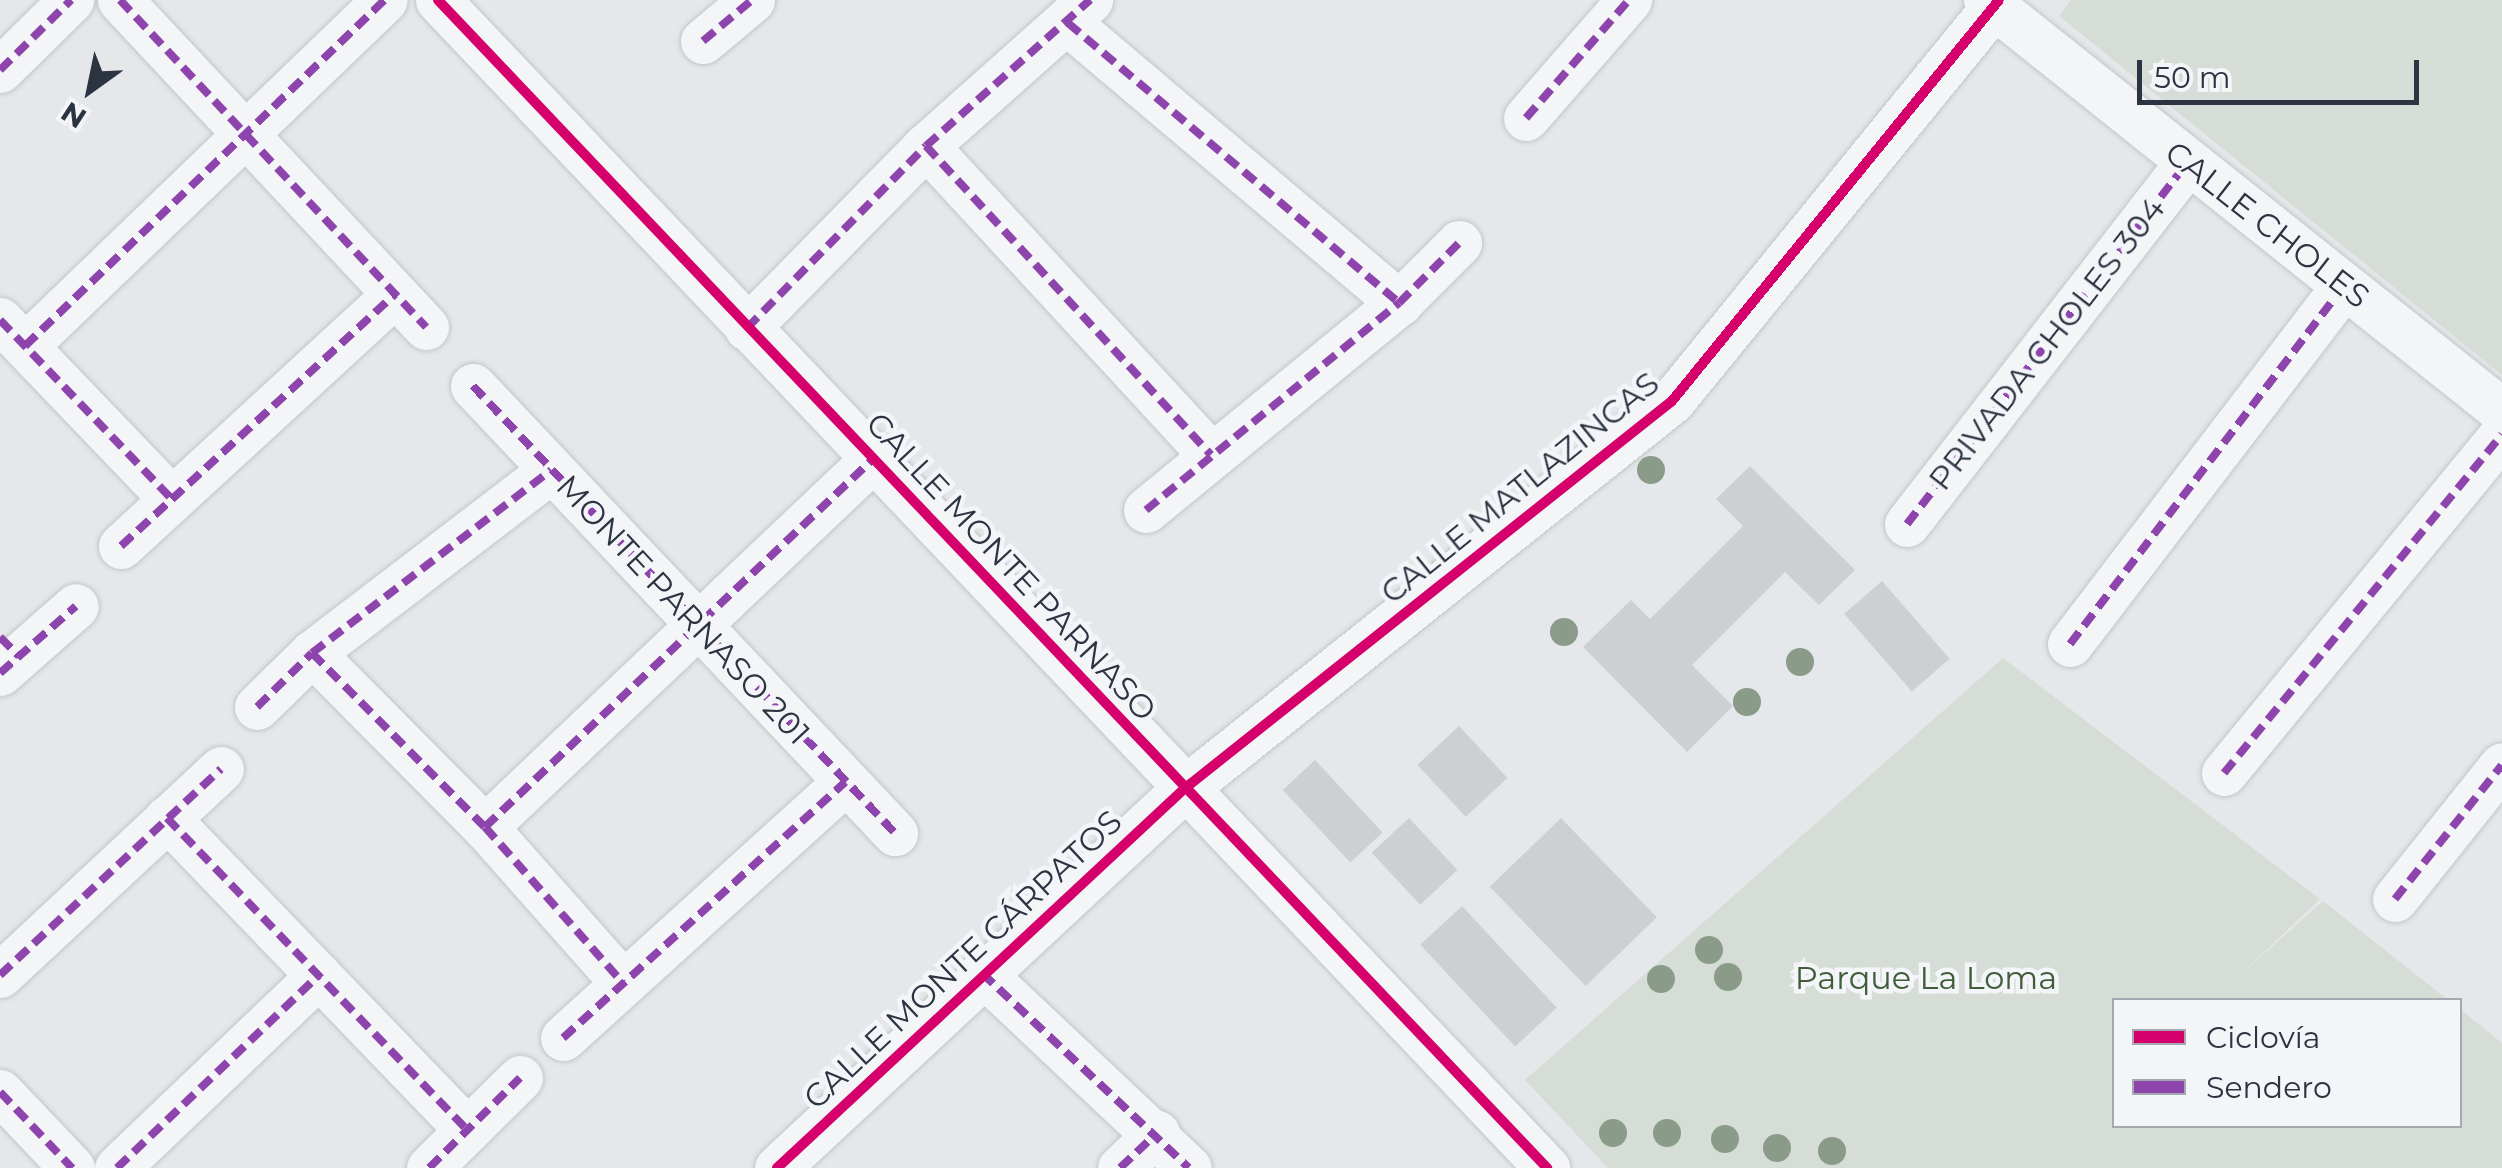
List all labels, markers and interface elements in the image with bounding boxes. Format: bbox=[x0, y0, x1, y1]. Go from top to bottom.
north arrow bbox=[40, 40, 140, 140]
scale bar bbox=[2142, 40, 2424, 102]
text: 50 m bbox=[2154, 59, 2231, 96]
text: N bbox=[55, 95, 92, 136]
street label: CALLE CHOLES bbox=[2157, 134, 2377, 316]
street label: PRIVADA CHOLES 304 bbox=[1921, 190, 2173, 498]
street label: CALLE MATLAZINCAS bbox=[1373, 364, 1667, 612]
street label: CALLE MONTE PARNASO bbox=[858, 405, 1164, 729]
street label: MONTE PARNASO 201 bbox=[548, 467, 818, 753]
street label: CALLE MONTE CÁRPATOS bbox=[796, 803, 1130, 1117]
park label: Parque La Loma bbox=[1795, 959, 2057, 997]
legend bbox=[2112, 998, 2462, 1128]
text: Ciclovía bbox=[2206, 1019, 2320, 1056]
text: Sendero bbox=[2206, 1069, 2332, 1106]

